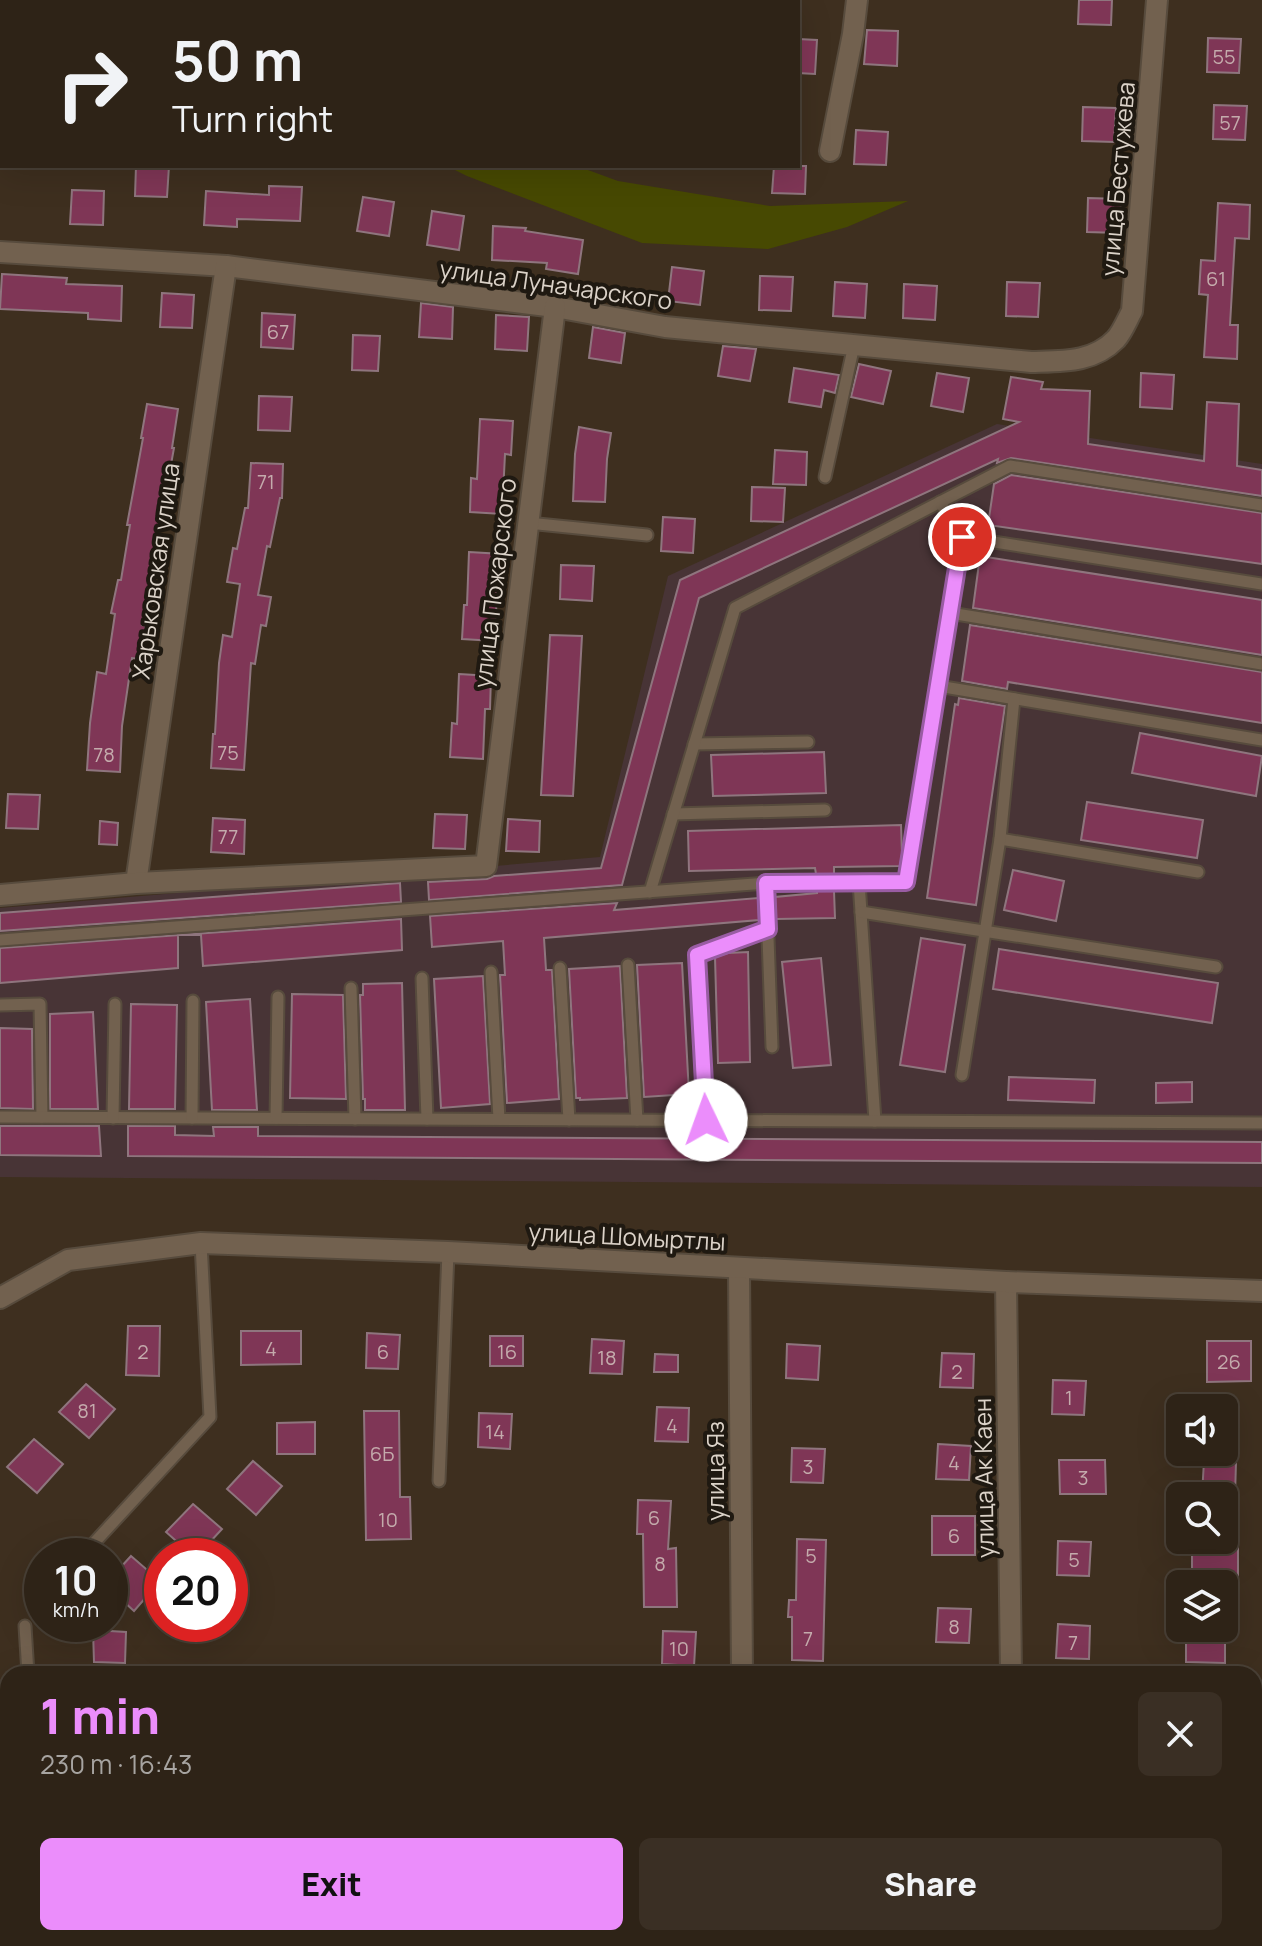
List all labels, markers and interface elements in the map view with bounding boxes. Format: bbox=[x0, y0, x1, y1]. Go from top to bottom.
text: 50 m bbox=[172, 21, 303, 98]
icon: right bbox=[40, 32, 144, 136]
house number: 55 bbox=[1212, 43, 1236, 70]
street label: улица Бестужева bbox=[1092, 80, 1142, 278]
text: Turn right bbox=[172, 94, 333, 143]
house number: 57 bbox=[1219, 109, 1241, 136]
street label: улица Луначарского bbox=[438, 251, 674, 317]
house number: 61 bbox=[1206, 265, 1226, 292]
house number: 67 bbox=[267, 318, 289, 345]
street label: Харьковская улица bbox=[123, 461, 187, 681]
house number: 71 bbox=[257, 468, 275, 495]
street label: улица Пожарского bbox=[465, 476, 523, 690]
pin bbox=[928, 503, 996, 571]
icon: arrive bbox=[940, 515, 984, 559]
house number: 75 bbox=[217, 739, 239, 766]
house number: 78 bbox=[93, 741, 115, 768]
house number: 77 bbox=[218, 823, 238, 850]
position arrow bbox=[664, 1078, 748, 1162]
street label: улица Шомыртлы bbox=[528, 1214, 726, 1258]
house number: 4 bbox=[265, 1335, 277, 1362]
house number: 2 bbox=[137, 1338, 149, 1365]
house number: 6 bbox=[377, 1338, 389, 1365]
house number: 16 bbox=[497, 1338, 517, 1365]
house number: 18 bbox=[597, 1344, 617, 1371]
house number: 26 bbox=[1217, 1348, 1241, 1375]
house number: 2 bbox=[951, 1358, 963, 1385]
house number: 1 bbox=[1065, 1384, 1073, 1411]
map controls bbox=[1166, 1394, 1238, 1642]
button: sound bbox=[1166, 1394, 1238, 1466]
house number: 81 bbox=[77, 1397, 97, 1424]
street label: улица Ак Каен bbox=[965, 1398, 1001, 1558]
house number: 4 bbox=[666, 1412, 678, 1439]
house number: 14 bbox=[485, 1418, 505, 1445]
street label: улица Яз bbox=[698, 1421, 731, 1521]
house number: 6Б bbox=[370, 1440, 394, 1467]
house number: 4 bbox=[948, 1449, 960, 1476]
house number: 3 bbox=[802, 1453, 814, 1480]
house number: 3 bbox=[1077, 1464, 1089, 1491]
button: search bbox=[1166, 1482, 1238, 1554]
house number: 6 bbox=[648, 1504, 660, 1531]
house number: 10 bbox=[378, 1506, 398, 1533]
house number: 6 bbox=[948, 1522, 960, 1549]
speed limit sign: 20 bbox=[144, 1538, 248, 1642]
house number: 5 bbox=[805, 1542, 817, 1569]
house number: 5 bbox=[1068, 1546, 1080, 1573]
house number: 8 bbox=[654, 1550, 666, 1577]
text: 10 bbox=[54, 1552, 98, 1607]
button: layers bbox=[1166, 1570, 1238, 1642]
text: km/h bbox=[53, 1596, 99, 1623]
house number: 8 bbox=[948, 1613, 960, 1640]
house number: 7 bbox=[803, 1625, 813, 1652]
house number: 7 bbox=[1068, 1629, 1078, 1656]
house number: 10 bbox=[669, 1635, 689, 1662]
text: 1 min bbox=[40, 1683, 160, 1748]
button: close bbox=[1138, 1692, 1222, 1776]
text: 230 m · 16:43 bbox=[40, 1746, 192, 1782]
button: Exit bbox=[40, 1838, 623, 1930]
button: Share bbox=[639, 1838, 1222, 1930]

